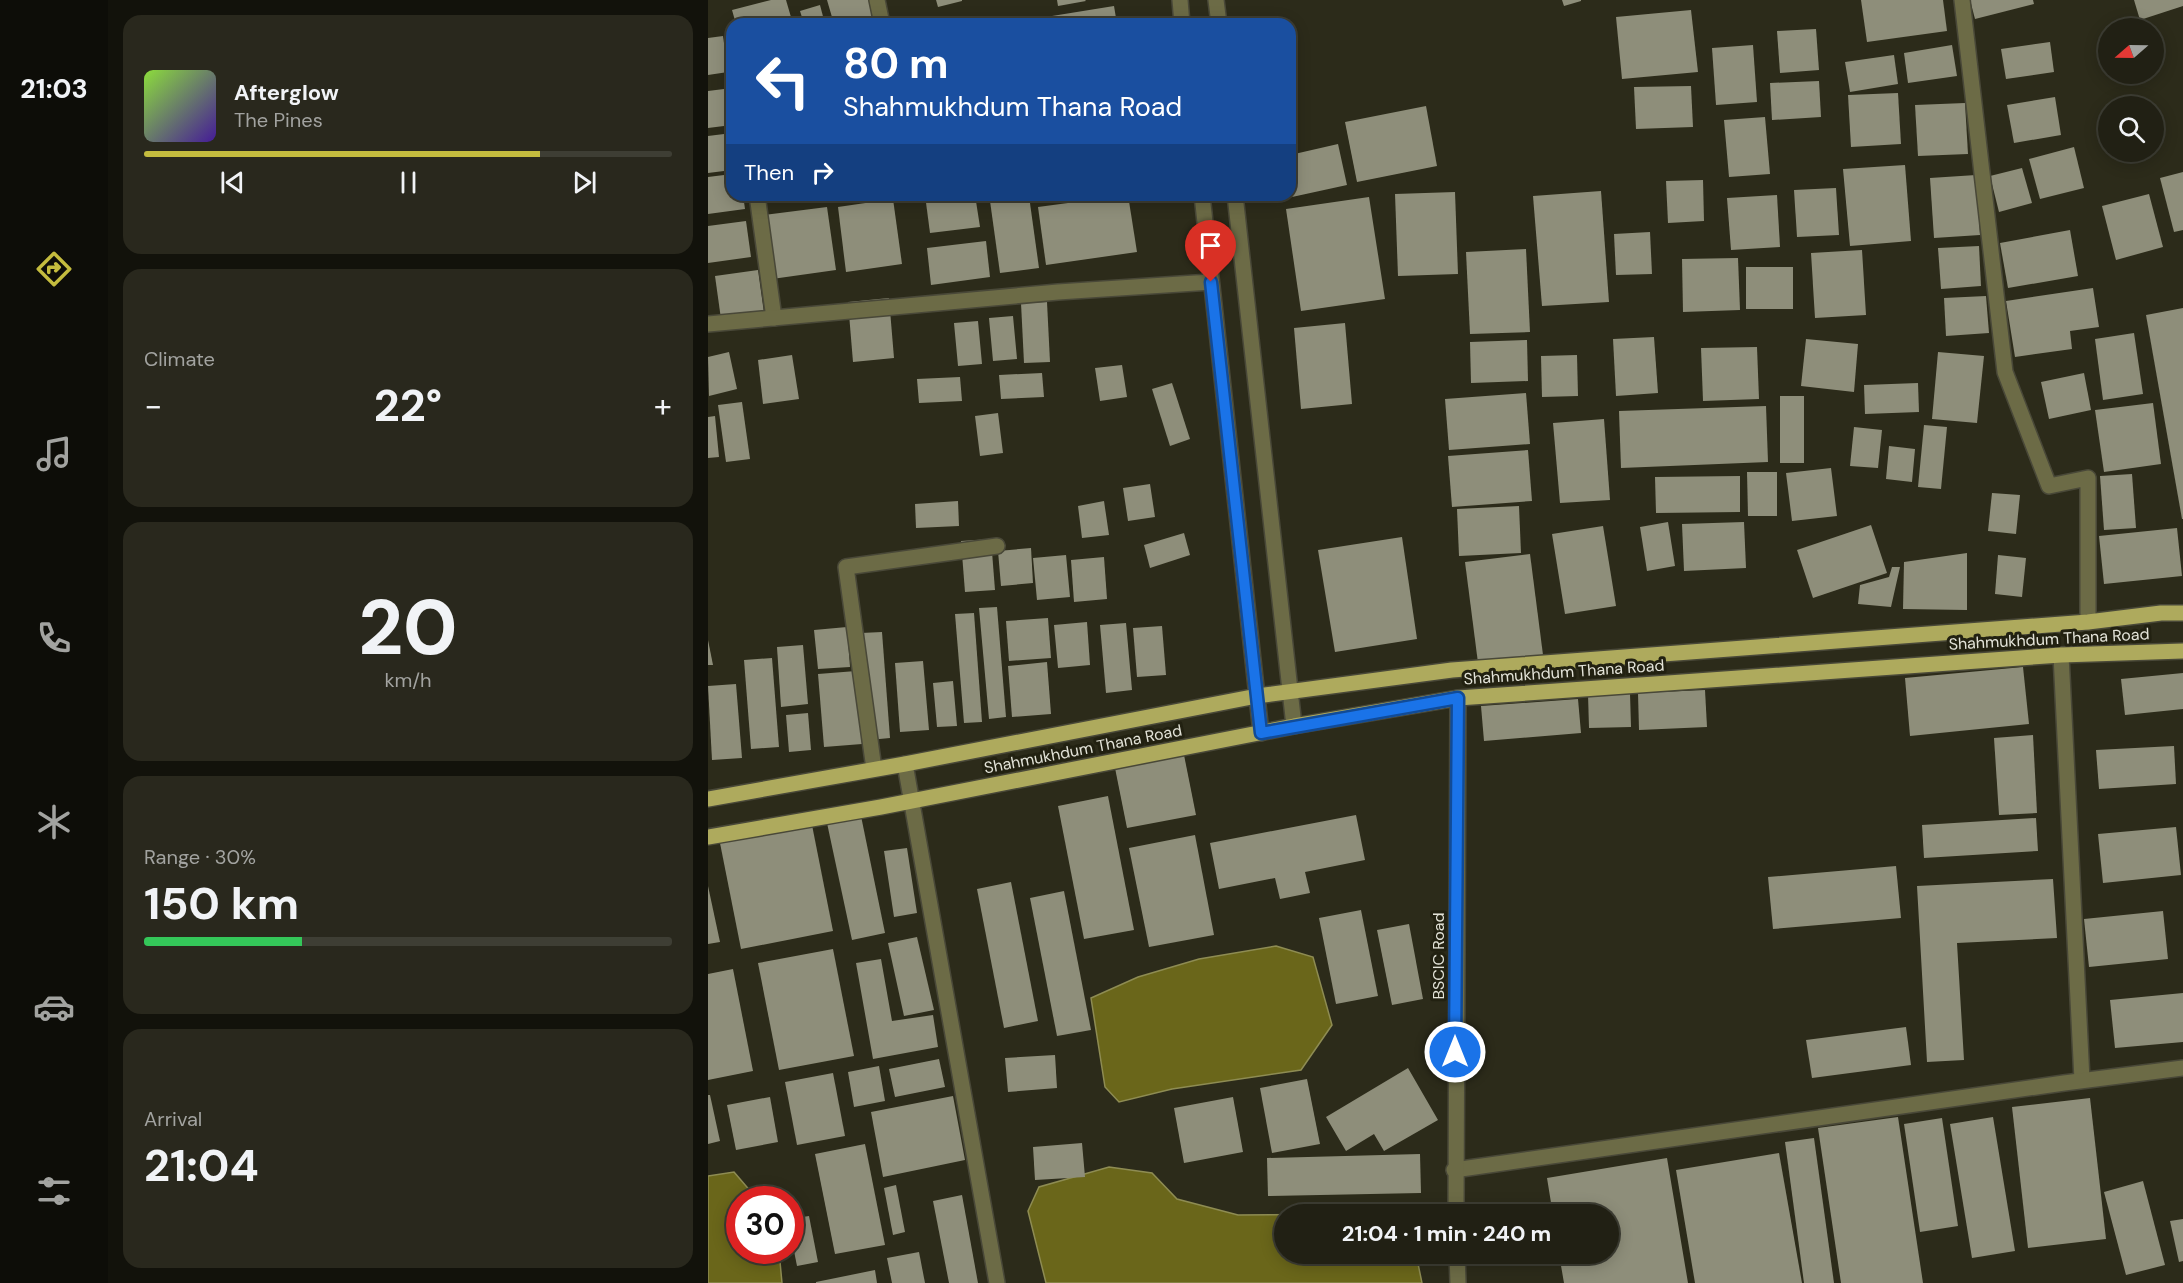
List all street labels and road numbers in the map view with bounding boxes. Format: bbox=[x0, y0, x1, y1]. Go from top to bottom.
street label: Shahmukhdum Thana Road bbox=[1948, 623, 2150, 655]
street label: Shahmukhdum Thana Road bbox=[1463, 655, 1665, 689]
street label: Shahmukhdum Thana Road bbox=[982, 720, 1184, 778]
street label: BSCIC Road bbox=[1428, 912, 1449, 1000]

